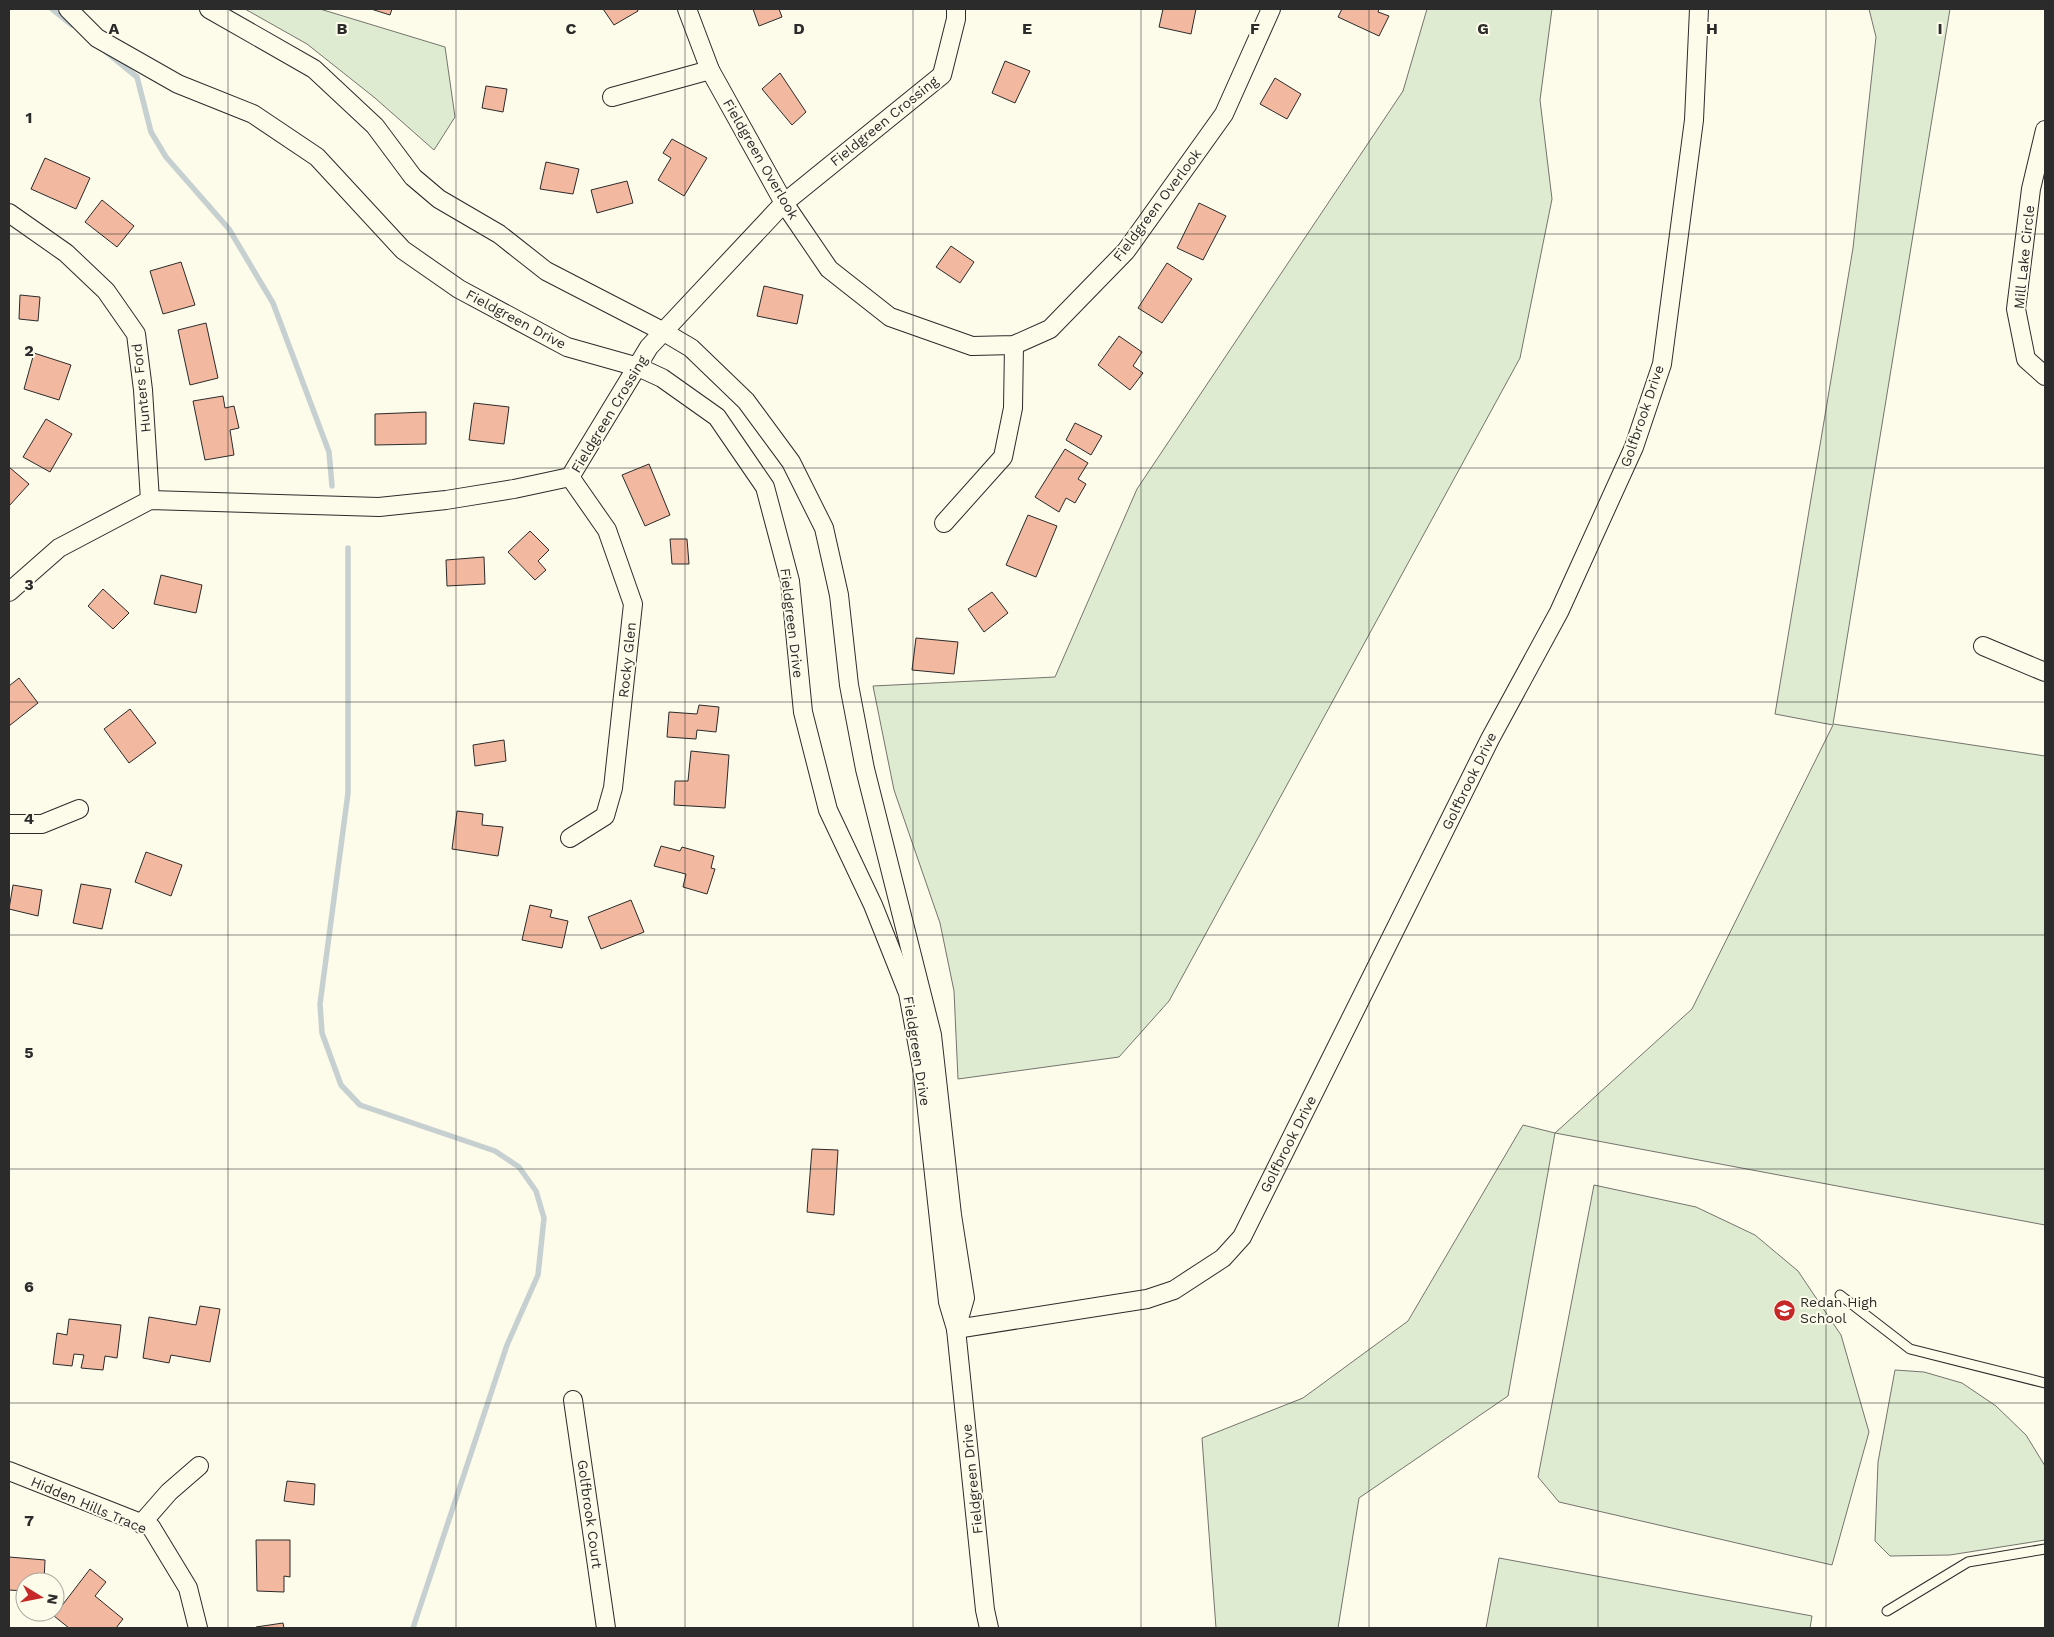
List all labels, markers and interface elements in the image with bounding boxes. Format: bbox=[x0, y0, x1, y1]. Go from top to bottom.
text: A bbox=[109, 19, 120, 38]
text: B bbox=[337, 19, 348, 38]
text: C bbox=[566, 19, 577, 38]
text: D bbox=[793, 19, 805, 38]
text: E bbox=[1022, 19, 1032, 38]
text: F bbox=[1250, 19, 1260, 38]
text: G bbox=[1477, 19, 1489, 38]
text: H bbox=[1706, 19, 1718, 38]
text: I bbox=[1937, 19, 1943, 38]
street label: Fieldgreen Crossing bbox=[827, 72, 942, 169]
street label: Fieldgreen Overlook bbox=[720, 96, 802, 222]
text: 1 bbox=[26, 108, 32, 127]
street label: Fieldgreen Overlook bbox=[1110, 146, 1204, 264]
street label: Mill Lake Circle bbox=[2011, 204, 2037, 310]
street label: Fieldgreen Drive bbox=[463, 286, 569, 352]
text: 2 bbox=[24, 341, 34, 360]
street label: Hunters Ford bbox=[128, 343, 154, 433]
street label: Fieldgreen Crossing bbox=[568, 352, 651, 476]
street label: Golfbrook Drive bbox=[1617, 363, 1667, 469]
street label: Fieldgreen Drive bbox=[777, 567, 807, 679]
text: 3 bbox=[24, 575, 34, 594]
street label: Rocky Glen bbox=[615, 621, 639, 699]
street label: Golfbrook Drive bbox=[1438, 730, 1500, 832]
text: 4 bbox=[24, 809, 34, 828]
street label: Fieldgreen Drive bbox=[900, 995, 934, 1107]
text: 5 bbox=[24, 1043, 34, 1062]
street label: Golfbrook Drive bbox=[1257, 1093, 1319, 1195]
text: 6 bbox=[24, 1277, 34, 1296]
place label: Redan High School bbox=[1800, 1294, 1877, 1326]
school or university icon: Redan High School bbox=[1772, 1298, 1796, 1322]
street label: Fieldgreen Drive bbox=[958, 1423, 986, 1535]
street label: Golfbrook Court bbox=[574, 1459, 606, 1570]
street label: Hidden Hills Trace bbox=[29, 1473, 149, 1537]
text: 7 bbox=[24, 1511, 34, 1530]
north arrow bbox=[15, 1572, 65, 1622]
text: N bbox=[44, 1593, 62, 1606]

